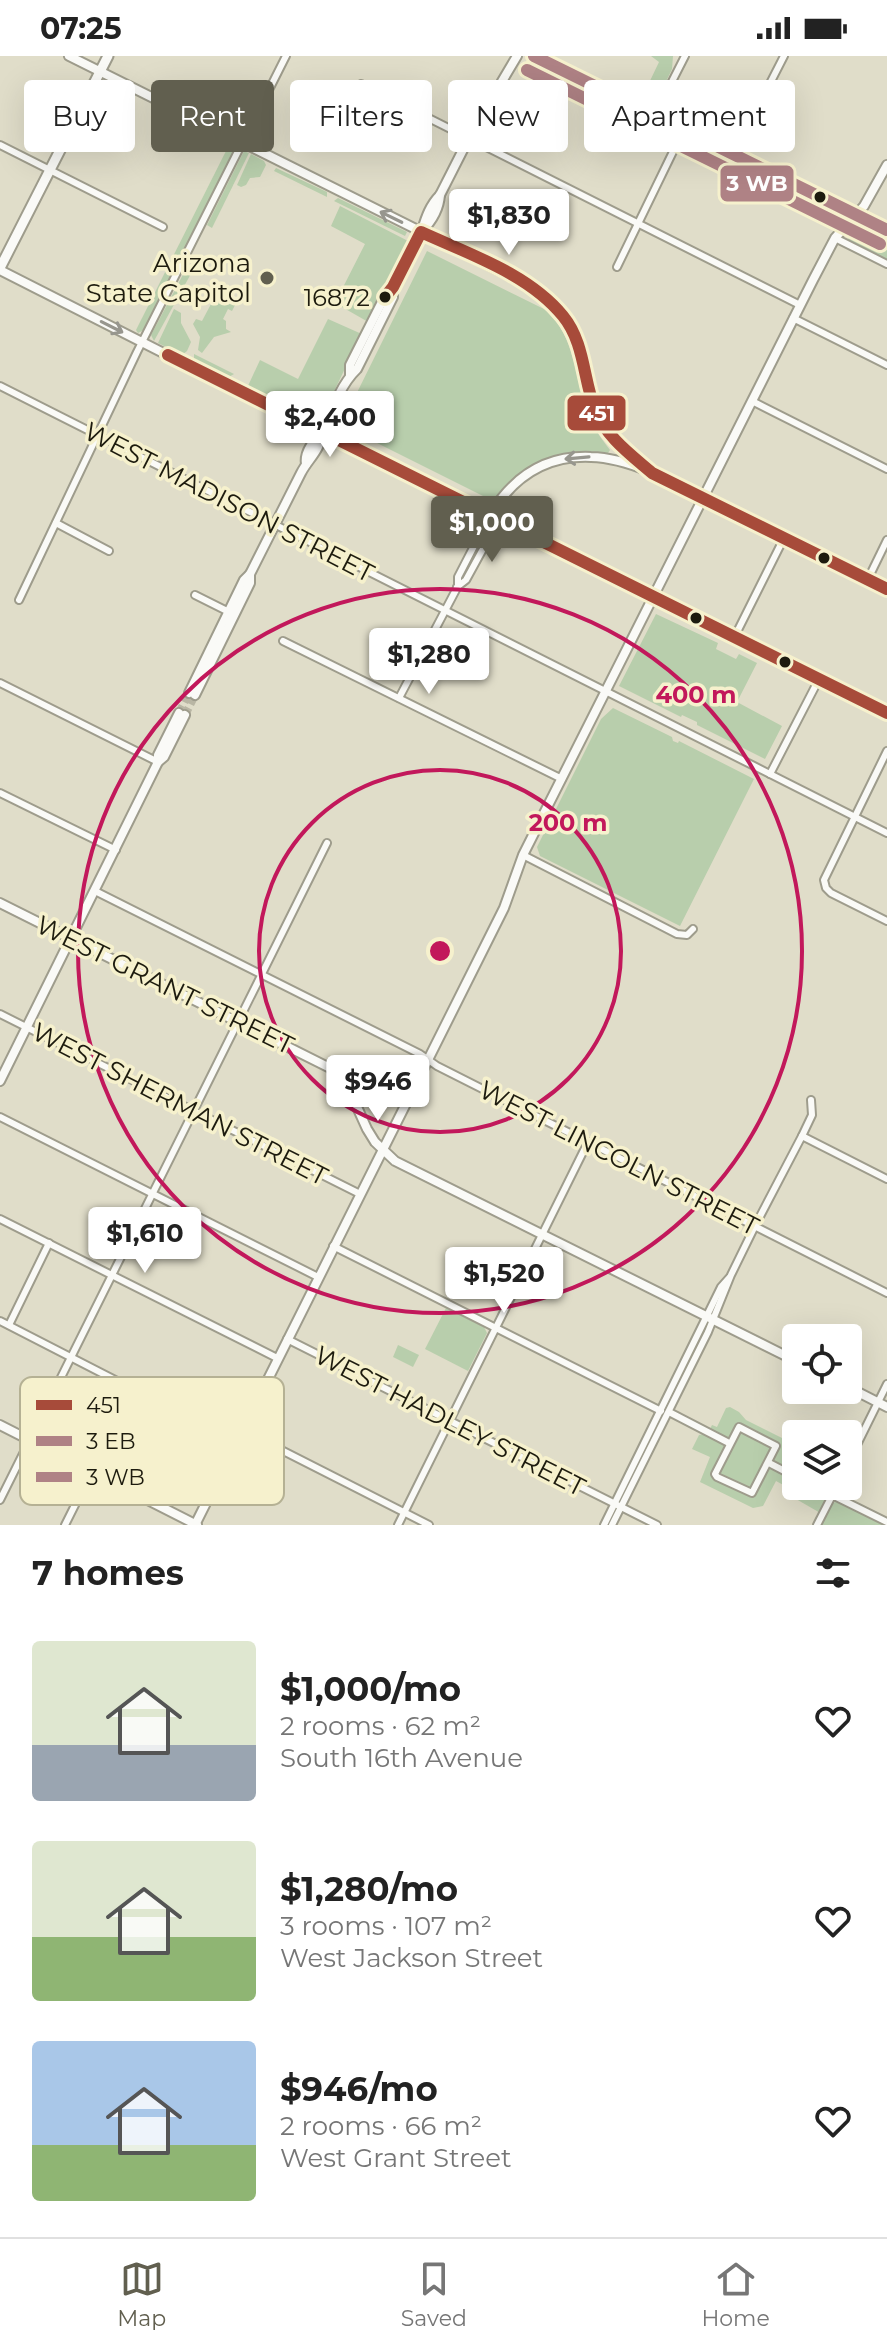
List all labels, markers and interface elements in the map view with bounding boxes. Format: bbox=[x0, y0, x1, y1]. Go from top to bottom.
text: 07:25 bbox=[40, 10, 122, 47]
chip: Buy bbox=[24, 80, 135, 152]
chip: Rent bbox=[151, 80, 274, 152]
chip: Filters bbox=[290, 80, 432, 152]
chip: New bbox=[448, 80, 568, 152]
chip: Apartment bbox=[584, 80, 795, 152]
line badge: 3 WB bbox=[719, 164, 795, 203]
text: 3 WB bbox=[725, 170, 788, 197]
pin: $1,830 bbox=[444, 189, 574, 257]
unlabelled marker bbox=[812, 189, 828, 205]
text: $1,830 bbox=[467, 199, 551, 231]
one-way arrow bbox=[380, 209, 404, 224]
place label: Arizona State Capitol bbox=[86, 247, 251, 309]
marker: Arizona State Capitol bbox=[258, 269, 276, 287]
place label: 16872 bbox=[304, 283, 370, 312]
marker: 16872 bbox=[377, 289, 393, 305]
one-way arrow bbox=[100, 319, 124, 335]
pin: $2,400 bbox=[265, 391, 395, 459]
line badge: 451 bbox=[566, 394, 627, 432]
text: 451 bbox=[579, 400, 615, 427]
text: $2,400 bbox=[284, 401, 376, 433]
street label: WEST MADISON STREET bbox=[79, 415, 379, 589]
one-way arrow bbox=[564, 451, 590, 466]
pin: $1,000 bbox=[427, 496, 557, 564]
text: $1,000 bbox=[449, 506, 535, 538]
unlabelled marker bbox=[816, 550, 832, 566]
unlabelled marker bbox=[688, 610, 704, 626]
pin: $1,280 bbox=[364, 628, 494, 696]
text: $1,280 bbox=[387, 638, 471, 670]
unlabelled marker bbox=[777, 654, 793, 670]
text: 400 m bbox=[655, 680, 737, 709]
text: 200 m bbox=[529, 808, 607, 837]
street label: WEST GRANT STREET bbox=[31, 909, 299, 1061]
centre of rings bbox=[426, 937, 454, 965]
street label: WEST SHERMAN STREET bbox=[27, 1015, 333, 1193]
pin: $946 bbox=[331, 1055, 425, 1123]
text: $946 bbox=[344, 1065, 412, 1097]
street label: WEST LINCOLN STREET bbox=[474, 1074, 764, 1243]
pin: $1,610 bbox=[80, 1207, 210, 1275]
text: $1,610 bbox=[106, 1217, 184, 1249]
pin: $1,520 bbox=[439, 1247, 569, 1315]
text: $1,520 bbox=[463, 1257, 545, 1289]
map controls bbox=[782, 1324, 862, 1500]
button: locate bbox=[782, 1324, 862, 1404]
street label: WEST HADLEY STREET bbox=[309, 1339, 591, 1503]
legend bbox=[20, 1377, 284, 1505]
text: 451 bbox=[86, 1392, 121, 1419]
button: layers bbox=[782, 1420, 862, 1500]
text: 3 EB bbox=[86, 1428, 135, 1455]
text: 3 WB bbox=[86, 1464, 145, 1491]
icon: filters bbox=[811, 1551, 855, 1595]
text: 7 homes bbox=[32, 1552, 184, 1594]
text: $1,000/mo bbox=[280, 1668, 461, 1710]
icon: home bbox=[96, 1673, 192, 1769]
icon: heart bbox=[811, 1699, 855, 1743]
text: 2 rooms · 62 m² bbox=[280, 1710, 481, 1742]
text: South 16th Avenue bbox=[280, 1742, 523, 1774]
text: $1,280/mo bbox=[280, 1868, 458, 1910]
icon: home bbox=[96, 1873, 192, 1969]
icon: heart bbox=[811, 1899, 855, 1943]
text: 3 rooms · 107 m² bbox=[280, 1910, 492, 1942]
text: West Jackson Street bbox=[280, 1942, 543, 1974]
text: $946/mo bbox=[280, 2068, 438, 2110]
icon: home bbox=[96, 2073, 192, 2169]
icon: heart bbox=[811, 2099, 855, 2143]
text: 2 rooms · 66 m² bbox=[280, 2110, 482, 2142]
text: West Grant Street bbox=[280, 2142, 512, 2174]
tab: Map bbox=[117, 2257, 166, 2332]
tab: Saved bbox=[401, 2257, 467, 2332]
tab: Home bbox=[701, 2257, 770, 2332]

